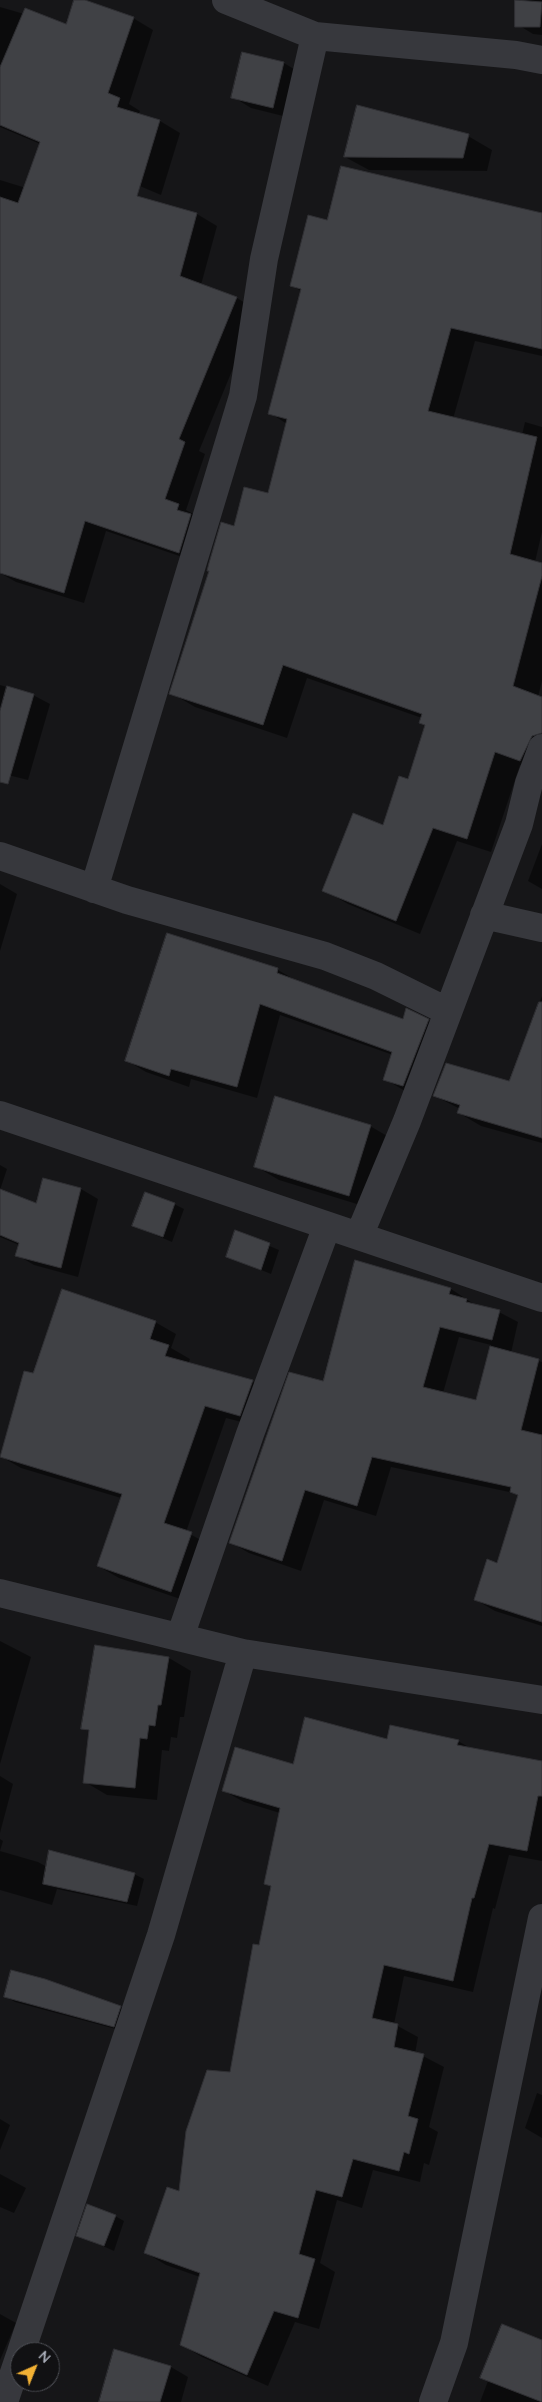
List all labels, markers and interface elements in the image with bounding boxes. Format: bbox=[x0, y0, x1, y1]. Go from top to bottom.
north arrow bbox=[10, 2342, 60, 2392]
text: N bbox=[35, 2347, 55, 2367]

